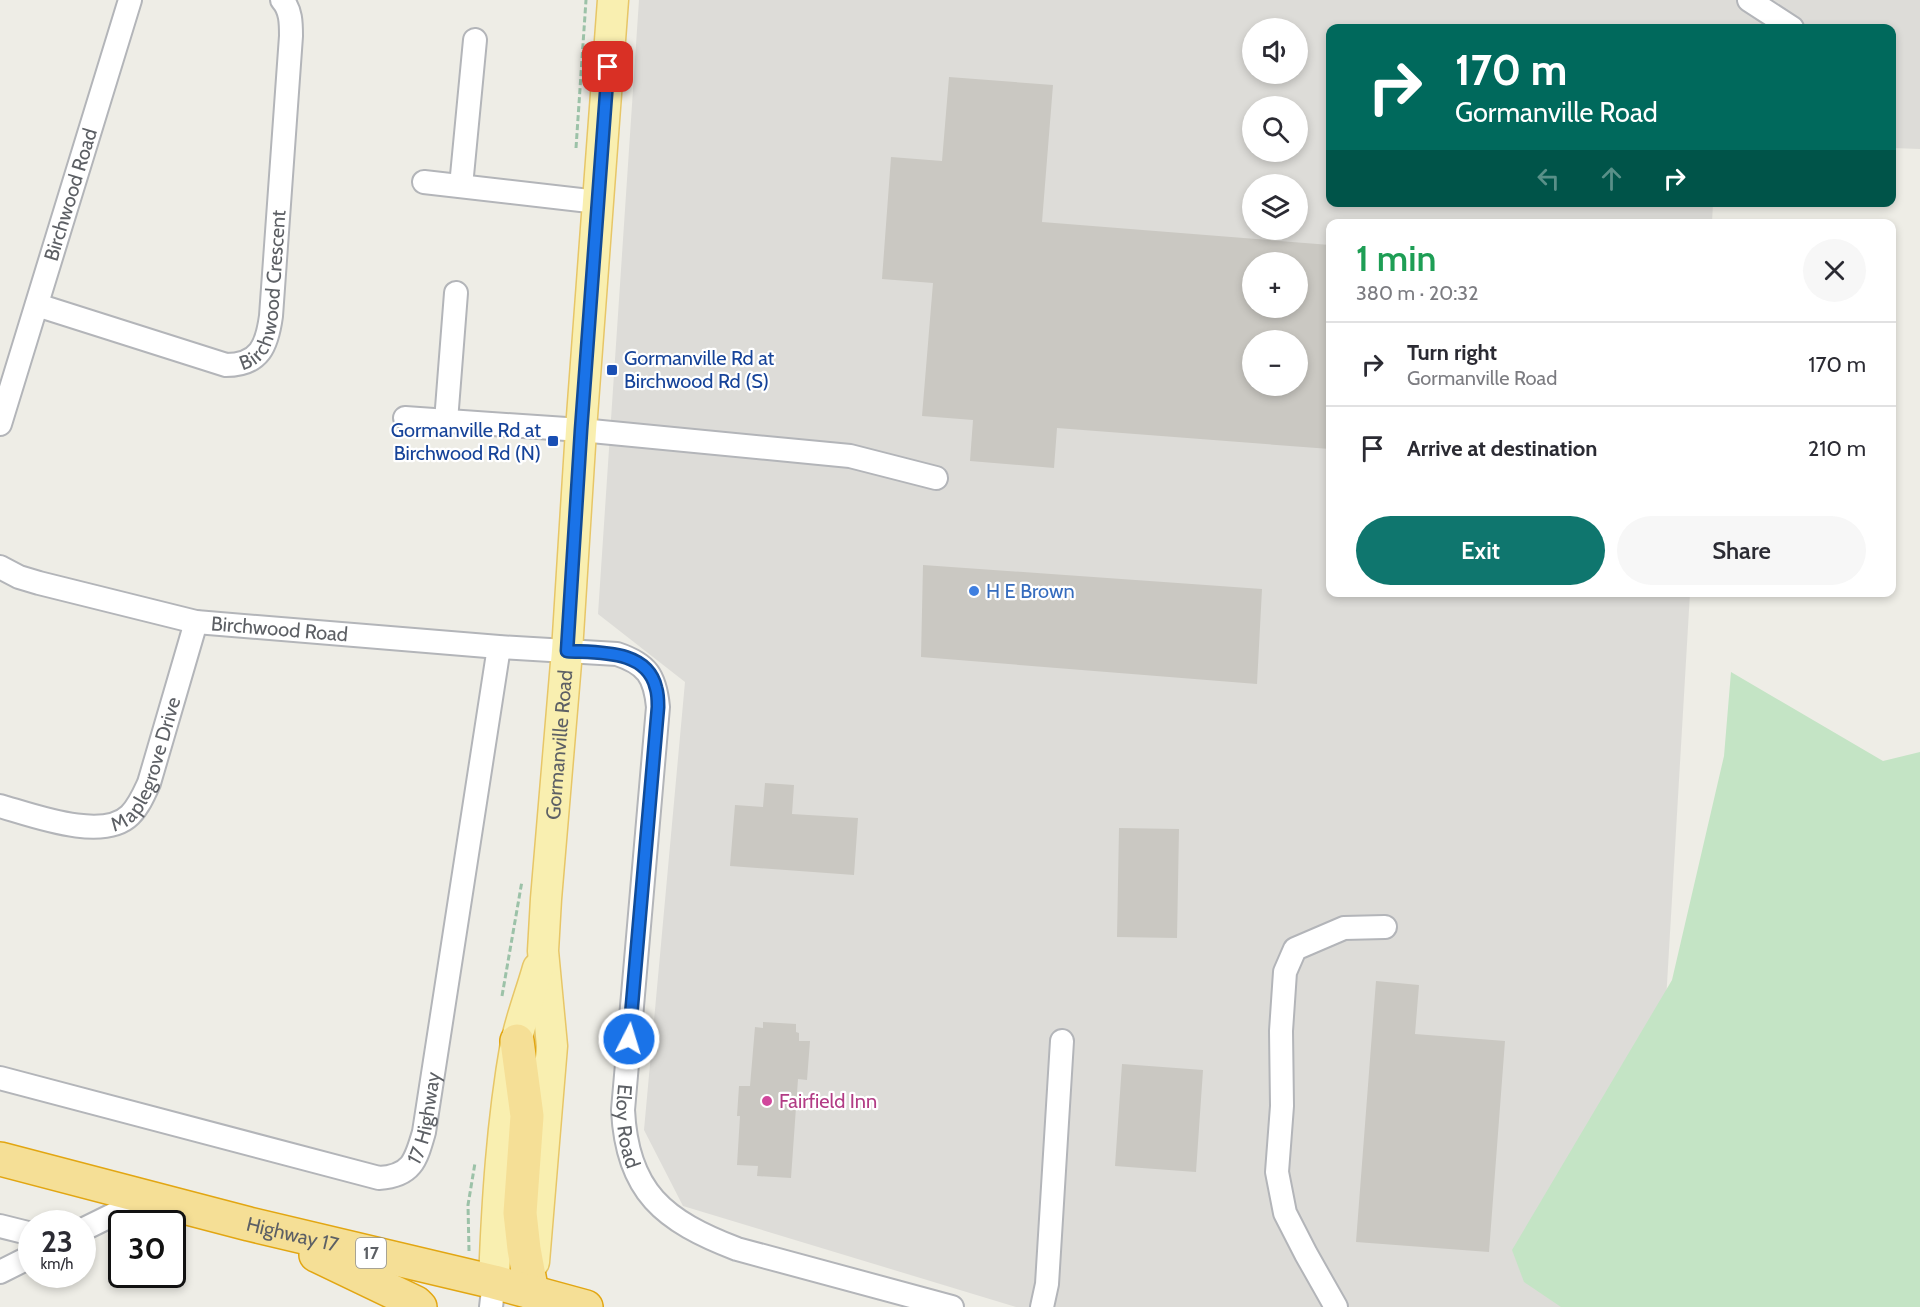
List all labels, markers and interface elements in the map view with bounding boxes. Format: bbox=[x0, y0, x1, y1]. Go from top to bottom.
map controls bbox=[1242, 18, 1308, 396]
button: sound bbox=[1242, 18, 1308, 84]
pin bbox=[582, 41, 633, 92]
text: 170 m bbox=[1455, 44, 1567, 96]
icon: right bbox=[1356, 48, 1434, 126]
icon: arrive bbox=[591, 50, 624, 83]
button: search bbox=[1242, 96, 1308, 162]
text: Gormanville Road bbox=[1455, 96, 1658, 129]
street label: Birchwood Road bbox=[39, 125, 102, 264]
icon: left bbox=[1532, 162, 1565, 195]
icon: ahead bbox=[1595, 162, 1628, 195]
icon: right bbox=[1658, 162, 1691, 195]
button: layers bbox=[1242, 174, 1308, 240]
street label: Birchwood Crescent bbox=[236, 209, 291, 375]
text: 1 min bbox=[1356, 236, 1436, 280]
button: close bbox=[1803, 239, 1866, 302]
button: + bbox=[1242, 252, 1308, 318]
text: 380 m · 20:32 bbox=[1356, 281, 1479, 305]
button: − bbox=[1242, 330, 1308, 396]
text: Turn right bbox=[1407, 339, 1497, 366]
place label: Gormanville Rd at Birchwood Rd (S) bbox=[624, 346, 775, 393]
icon: right bbox=[1356, 348, 1389, 381]
text: 170 m bbox=[1808, 351, 1866, 378]
marker: Gormanville Rd at Birchwood Rd (S) bbox=[605, 363, 619, 377]
text: Gormanville Road bbox=[1407, 366, 1557, 390]
place label: Gormanville Rd at Birchwood Rd (N) bbox=[391, 418, 541, 465]
icon: arrive bbox=[1356, 432, 1389, 465]
marker: Gormanville Rd at Birchwood Rd (N) bbox=[546, 434, 560, 448]
text: Arrive at destination bbox=[1407, 435, 1597, 462]
text: 210 m bbox=[1808, 435, 1866, 462]
button: Exit bbox=[1356, 516, 1605, 585]
button: Share bbox=[1617, 516, 1866, 585]
place label: H E Brown bbox=[986, 579, 1075, 603]
marker: H E Brown bbox=[967, 584, 981, 598]
street label: Birchwood Road bbox=[210, 611, 349, 647]
street label: Gormanville Road bbox=[541, 669, 577, 821]
street label: Maplegrove Drive bbox=[107, 694, 186, 837]
position arrow bbox=[597, 1007, 661, 1071]
street label: 17 Highway bbox=[402, 1070, 445, 1169]
street label: Eloy Road bbox=[611, 1083, 645, 1171]
place label: Fairfield Inn bbox=[779, 1089, 877, 1113]
marker: Fairfield Inn bbox=[760, 1094, 774, 1108]
speed limit sign: 30 bbox=[108, 1210, 186, 1288]
street label: Highway 17 bbox=[244, 1212, 341, 1257]
text: 23 bbox=[41, 1223, 73, 1260]
road number: 17 bbox=[356, 1238, 386, 1268]
text: km/h bbox=[41, 1255, 73, 1273]

